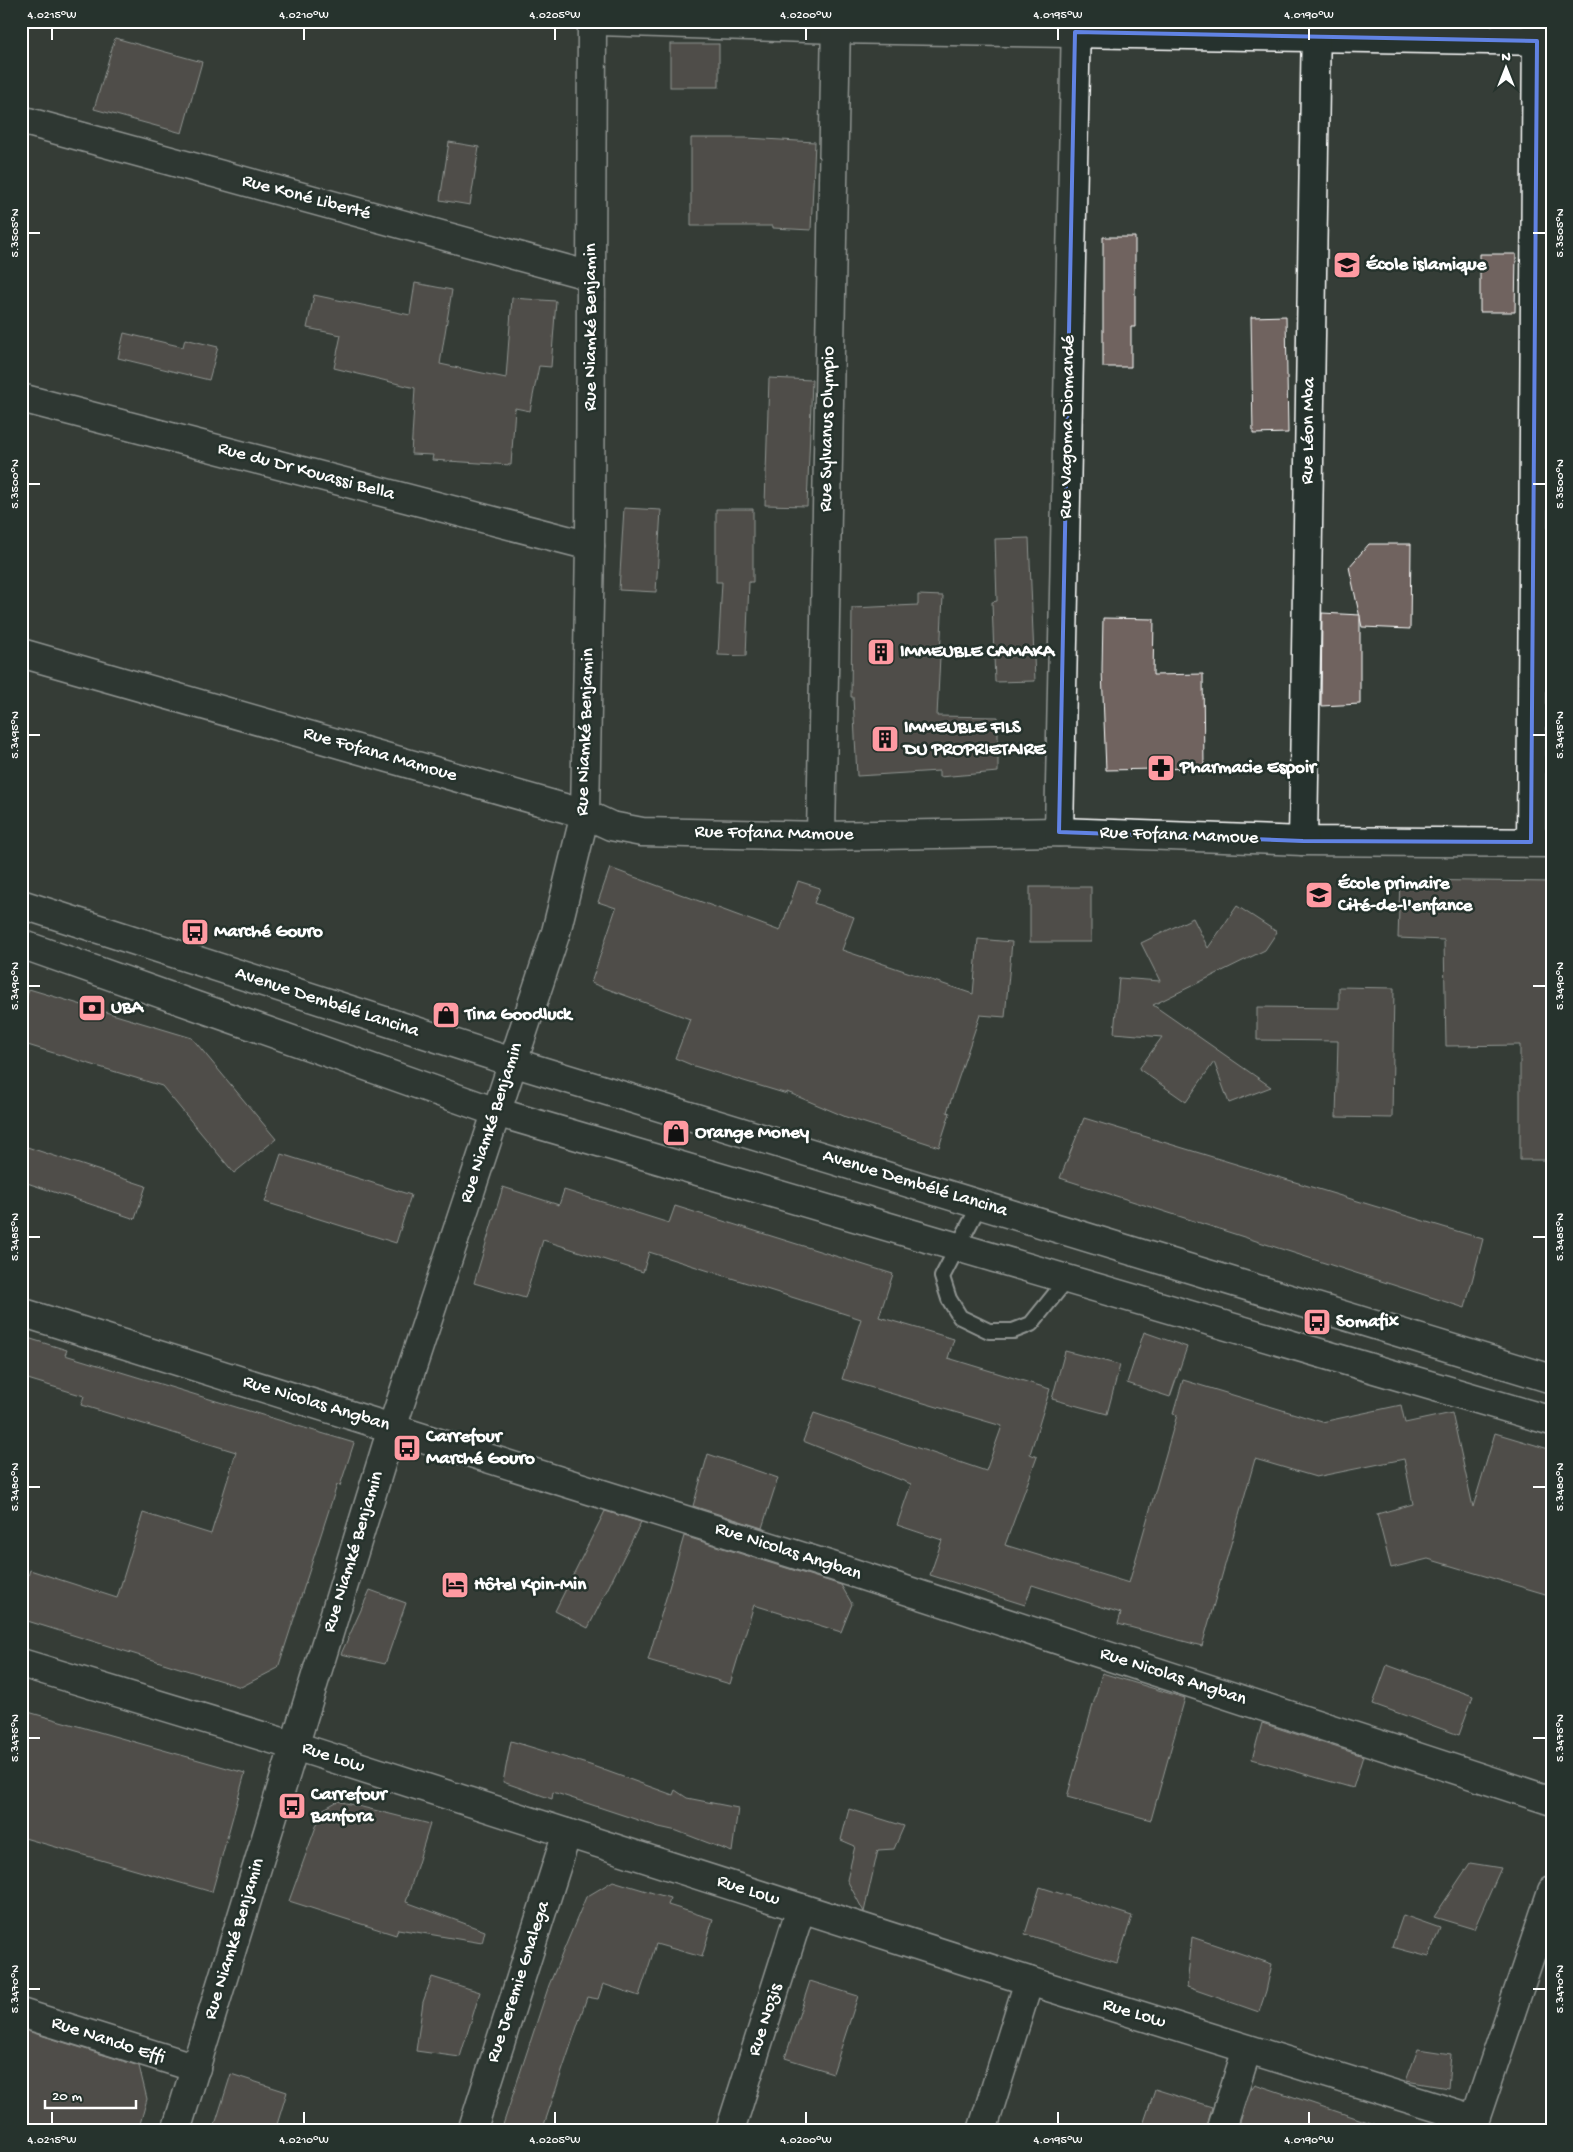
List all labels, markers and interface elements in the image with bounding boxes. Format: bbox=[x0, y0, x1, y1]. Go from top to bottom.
text: 4.0215°W bbox=[28, 9, 76, 23]
text: 4.0210°W bbox=[279, 9, 329, 23]
text: 4.0205°W bbox=[530, 9, 580, 23]
text: 4.0200°W bbox=[780, 9, 832, 23]
text: 4.0195°W bbox=[1033, 9, 1083, 23]
text: 4.0190°W bbox=[1284, 9, 1334, 23]
north arrow bbox=[1480, 42, 1530, 92]
text: N bbox=[1501, 49, 1511, 66]
street label: Rue Koné Liberté bbox=[239, 170, 373, 226]
text: 5.3505°N bbox=[9, 208, 23, 257]
text: 5.3505°N bbox=[1554, 208, 1568, 257]
street label: Rue Niamké Benjamin bbox=[580, 243, 603, 411]
school or university icon: École islamique bbox=[1332, 250, 1362, 280]
place label: École islamique bbox=[1366, 254, 1487, 277]
street label: Rue Vagoma Diomandé bbox=[1055, 335, 1081, 519]
street label: Rue Sylvanus Olympio bbox=[815, 346, 841, 512]
street label: Rue Léon Mba bbox=[1297, 376, 1321, 485]
street label: Rue du Dr Kouassi Bella bbox=[215, 437, 398, 507]
text: 5.3500°N bbox=[9, 459, 23, 509]
text: 5.3500°N bbox=[1554, 459, 1568, 509]
building icon: IMMEUBLE CAMAKA bbox=[866, 637, 896, 667]
place label: IMMEUBLE CAMAKA bbox=[900, 641, 1056, 664]
street label: Rue Niamké Benjamin bbox=[572, 648, 600, 816]
text: 5.3495°N bbox=[9, 711, 23, 759]
text: 5.3495°N bbox=[1554, 711, 1568, 759]
place label: IMMEUBLE FILS DU PROPRIETAIRE bbox=[902, 717, 1047, 762]
street label: Rue Fofana Mamoue bbox=[300, 722, 460, 788]
building icon: IMMEUBLE FILS DU PROPRIETAIRE bbox=[870, 724, 900, 754]
pharmacy icon: Pharmacie Espoir bbox=[1146, 753, 1176, 783]
place label: Pharmacie Espoir bbox=[1179, 757, 1318, 780]
street label: Rue Fofana Mamoue bbox=[694, 821, 854, 847]
street label: Rue Fofana Mamoue bbox=[1099, 822, 1259, 850]
place label: École primaire Cité-de-l'enfance bbox=[1337, 873, 1474, 918]
school or university icon: École primaire Cité-de-l'enfance bbox=[1304, 880, 1334, 910]
bus stop icon: Marché Gouro bbox=[180, 917, 210, 947]
place label: Marché Gouro bbox=[214, 921, 323, 944]
text: 5.3490°N bbox=[9, 962, 23, 1010]
street label: Avenue Dembélé Lancina bbox=[232, 962, 423, 1044]
text: 5.3490°N bbox=[1554, 962, 1568, 1010]
bank icon: UBA bbox=[77, 993, 107, 1023]
place label: UBA bbox=[111, 997, 145, 1020]
shop icon: Tina Goodluck bbox=[431, 1000, 461, 1030]
place label: Tina Goodluck bbox=[463, 1004, 574, 1027]
street label: Rue Niamké Benjamin bbox=[455, 1040, 529, 1206]
shop icon: Orange Money bbox=[661, 1118, 691, 1148]
place label: Orange Money bbox=[695, 1122, 810, 1145]
street label: Avenue Dembélé Lancina bbox=[820, 1145, 1012, 1224]
text: 5.3485°N bbox=[9, 1213, 23, 1261]
text: 5.3485°N bbox=[1554, 1213, 1568, 1261]
bus stop icon: Somafix bbox=[1302, 1307, 1332, 1337]
place label: Somafix bbox=[1336, 1311, 1400, 1334]
street label: Rue Nicolas Angban bbox=[240, 1371, 392, 1437]
place label: Carrefour Marché Gouro bbox=[425, 1426, 535, 1471]
bus stop icon: Carrefour Marché Gouro bbox=[392, 1433, 422, 1463]
text: 5.3480°N bbox=[9, 1463, 23, 1511]
text: 5.3480°N bbox=[1554, 1463, 1568, 1511]
street label: Rue Niamké Benjamin bbox=[318, 1468, 390, 1636]
street label: Rue Nicolas Angban bbox=[712, 1517, 864, 1587]
hotel icon: Hôtel Kpin-Min bbox=[440, 1570, 470, 1600]
place label: Hôtel Kpin-Min bbox=[474, 1574, 587, 1597]
street label: Rue Nicolas Angban bbox=[1097, 1642, 1249, 1712]
text: 5.3475°N bbox=[9, 1714, 23, 1762]
text: 5.3475°N bbox=[1554, 1714, 1568, 1762]
street label: Rue Low bbox=[299, 1737, 368, 1779]
place label: Carrefour Banfora bbox=[310, 1784, 389, 1829]
bus stop icon: Carrefour Banfora bbox=[277, 1791, 307, 1821]
street label: Rue Niamké Benjamin bbox=[199, 1855, 271, 2023]
street label: Rue Low bbox=[714, 1870, 783, 1912]
street label: Rue Jeremie Gnalega bbox=[482, 1897, 556, 2066]
text: 5.3470°N bbox=[9, 1965, 23, 2013]
text: 5.3470°N bbox=[1554, 1965, 1568, 2013]
street label: Rue Nozis bbox=[743, 1980, 789, 2059]
street label: Rue Low bbox=[1100, 1994, 1169, 2035]
street label: Rue Nando Effi bbox=[48, 2012, 168, 2070]
scale bar bbox=[45, 2077, 136, 2109]
text: 20 m bbox=[52, 2088, 82, 2106]
text: 4.0215°W bbox=[28, 2134, 76, 2148]
text: 4.0210°W bbox=[279, 2134, 329, 2148]
text: 4.0205°W bbox=[530, 2134, 580, 2148]
text: 4.0200°W bbox=[780, 2134, 832, 2148]
text: 4.0195°W bbox=[1033, 2134, 1083, 2148]
text: 4.0190°W bbox=[1284, 2134, 1334, 2148]

